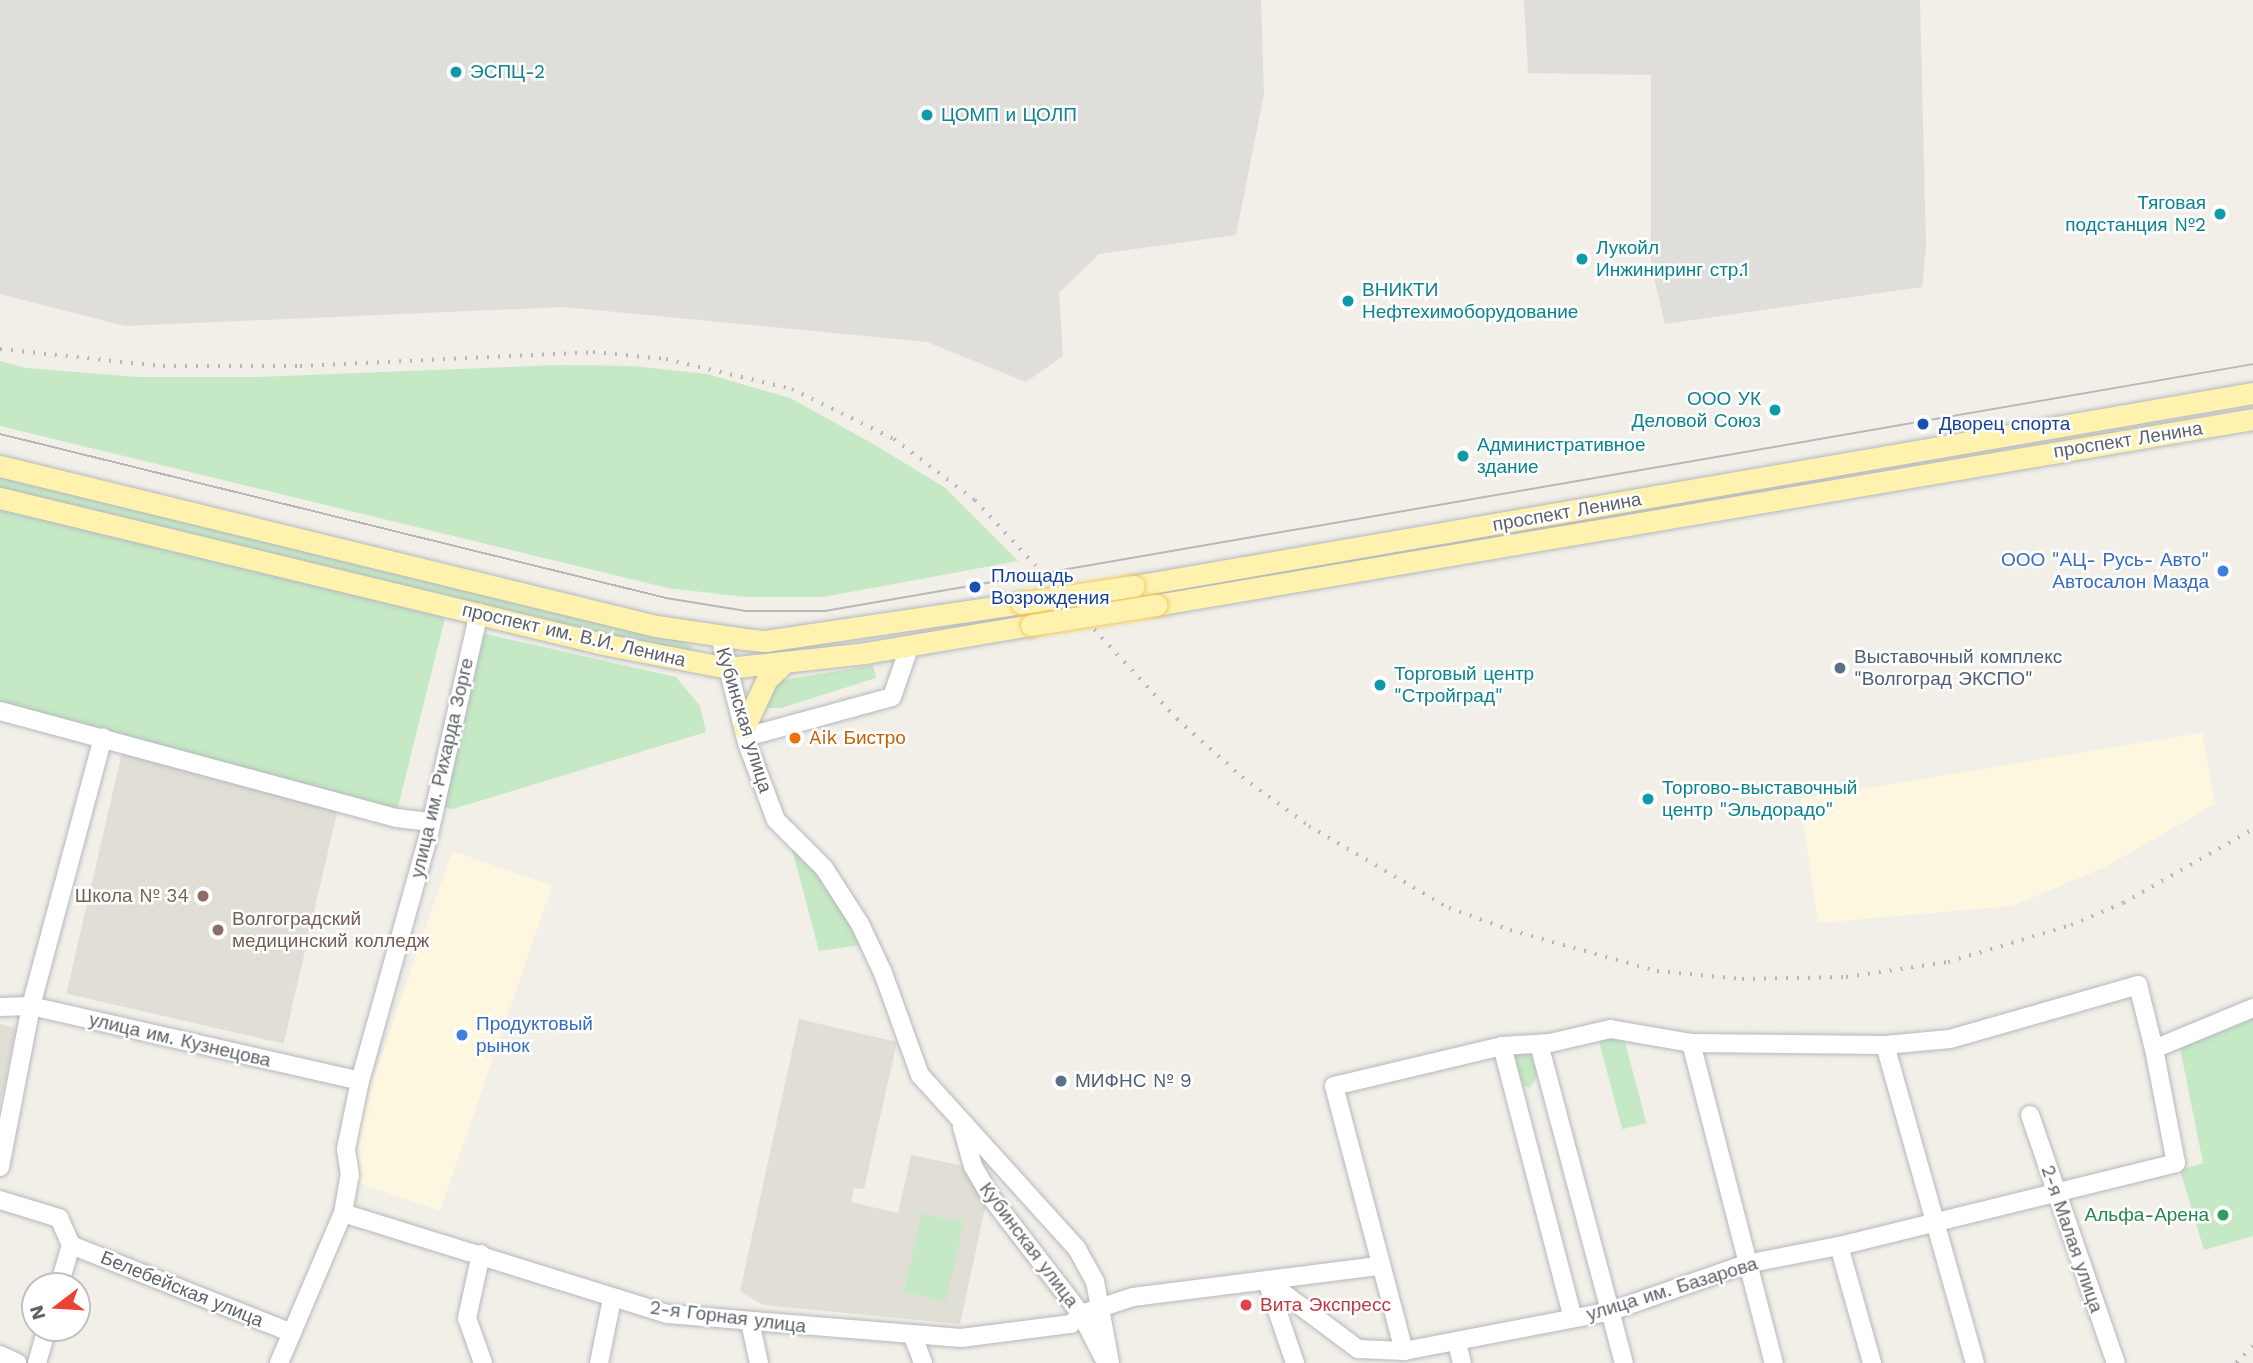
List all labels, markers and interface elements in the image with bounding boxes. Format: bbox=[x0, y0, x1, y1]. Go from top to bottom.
place label: ЭСПЦ-2 bbox=[470, 61, 545, 83]
marker: ЭСПЦ-2 bbox=[448, 64, 464, 80]
place label: ЦОМП и ЦОЛП bbox=[941, 104, 1077, 126]
marker: ЦОМП и ЦОЛП bbox=[919, 107, 935, 123]
place label: Тяговая подстанция №2 bbox=[2065, 192, 2206, 236]
marker: Тяговая подстанция №2 bbox=[2212, 206, 2228, 222]
place label: Лукойл Инжиниринг стр.1 bbox=[1596, 237, 1749, 281]
marker: Лукойл Инжиниринг стр.1 bbox=[1574, 251, 1590, 267]
place label: ВНИКТИ Нефтехимоборудование bbox=[1362, 279, 1578, 323]
marker: ВНИКТИ Нефтехимоборудование bbox=[1340, 293, 1356, 309]
place label: ООО УК Деловой Союз bbox=[1632, 388, 1761, 432]
marker: ООО УК Деловой Союз bbox=[1767, 402, 1783, 418]
place label: Дворец спорта bbox=[1939, 413, 2070, 435]
marker: Дворец спорта bbox=[1913, 414, 1933, 434]
street label: проспект Ленина bbox=[2052, 417, 2204, 463]
place label: Административное здание bbox=[1477, 434, 1645, 478]
marker: Административное здание bbox=[1455, 448, 1471, 464]
street label: проспект Ленина bbox=[1491, 488, 1643, 536]
place label: ООО "АЦ- Русь- Авто" Автосалон Мазда bbox=[2001, 549, 2209, 593]
marker: ООО "АЦ- Русь- Авто" Автосалон Мазда bbox=[2215, 563, 2231, 579]
place label: Площадь Возрождения bbox=[991, 565, 1109, 609]
marker: Площадь Возрождения bbox=[965, 577, 985, 597]
street label: проспект им. В.И. Ленина bbox=[460, 598, 688, 672]
street label: Кубинская улица bbox=[711, 645, 777, 795]
place label: Выставочный комплекс "Волгоград ЭКСПО" bbox=[1854, 646, 2062, 690]
street label: улица им. Рихарда Зорге bbox=[406, 656, 478, 880]
marker: Выставочный комплекс "Волгоград ЭКСПО" bbox=[1832, 660, 1848, 676]
place label: Торговый центр "Стройград" bbox=[1394, 663, 1534, 707]
marker: Торговый центр "Стройград" bbox=[1372, 677, 1388, 693]
place label: Aik Бистро bbox=[809, 727, 906, 749]
marker: Aik Бистро bbox=[787, 730, 803, 746]
place label: Торгово-выставочный центр "Эльдорадо" bbox=[1662, 777, 1857, 821]
marker: Торгово-выставочный центр "Эльдорадо" bbox=[1640, 791, 1656, 807]
place label: Школа № 34 bbox=[75, 885, 189, 907]
marker: Школа № 34 bbox=[195, 888, 211, 904]
place label: Волгоградский медицинский колледж bbox=[232, 908, 429, 952]
marker: Волгоградский медицинский колледж bbox=[210, 922, 226, 938]
street label: улица им. Кузнецова bbox=[87, 1008, 273, 1072]
place label: Продуктовый рынок bbox=[476, 1013, 593, 1057]
marker: Продуктовый рынок bbox=[454, 1027, 470, 1043]
place label: МИФНС № 9 bbox=[1075, 1070, 1192, 1092]
marker: МИФНС № 9 bbox=[1053, 1073, 1069, 1089]
street label: 2-я Малая улица bbox=[2036, 1162, 2108, 1316]
street label: Кубинская улица bbox=[975, 1178, 1083, 1312]
place label: Альфа-Арена bbox=[2085, 1204, 2209, 1226]
marker: Альфа-Арена bbox=[2215, 1207, 2231, 1223]
street label: Белебейская улица bbox=[97, 1246, 267, 1332]
street label: улица им. Базарова bbox=[1584, 1252, 1760, 1326]
north arrow bbox=[21, 1272, 91, 1342]
place label: Вита Экспресс bbox=[1260, 1294, 1391, 1316]
street label: 2-я Горная улица bbox=[649, 1296, 807, 1338]
marker: Вита Экспресс bbox=[1238, 1297, 1254, 1313]
text: N bbox=[24, 1303, 50, 1323]

